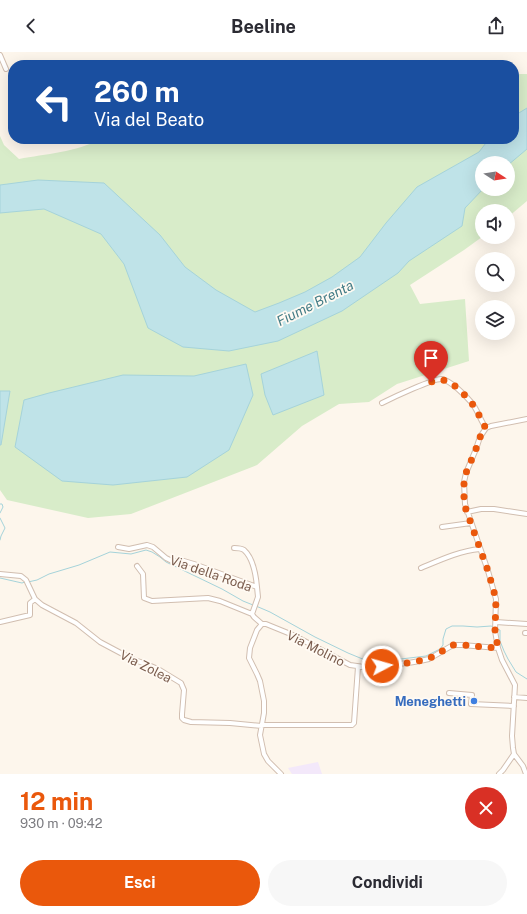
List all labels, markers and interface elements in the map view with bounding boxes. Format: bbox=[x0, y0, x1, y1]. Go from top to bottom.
icon: back bbox=[20, 15, 42, 37]
icon: share bbox=[485, 15, 507, 37]
text: Beeline bbox=[231, 16, 296, 37]
text: 260 m bbox=[94, 75, 180, 108]
icon: left bbox=[28, 76, 80, 128]
text: Via del Beato bbox=[94, 109, 204, 130]
north arrow bbox=[475, 156, 515, 196]
map controls bbox=[475, 156, 515, 340]
button: sound bbox=[475, 204, 515, 244]
button: search bbox=[475, 252, 515, 292]
water label: Fiume Brenta bbox=[274, 277, 356, 329]
button: layers bbox=[475, 300, 515, 340]
pin bbox=[414, 341, 448, 382]
icon: arrive bbox=[420, 347, 442, 369]
street label: Via della Roda bbox=[168, 552, 254, 595]
street label: Via Molino bbox=[284, 627, 347, 669]
position arrow bbox=[361, 645, 403, 687]
street label: Via Zolea bbox=[117, 647, 174, 686]
place label: Meneghetti bbox=[395, 694, 466, 709]
marker: Meneghetti bbox=[469, 696, 479, 706]
text: 12 min bbox=[20, 787, 93, 815]
button: close bbox=[465, 787, 507, 829]
text: 930 m · 09:42 bbox=[20, 816, 102, 831]
button: Esci bbox=[20, 860, 260, 906]
button: Condividi bbox=[268, 860, 507, 906]

